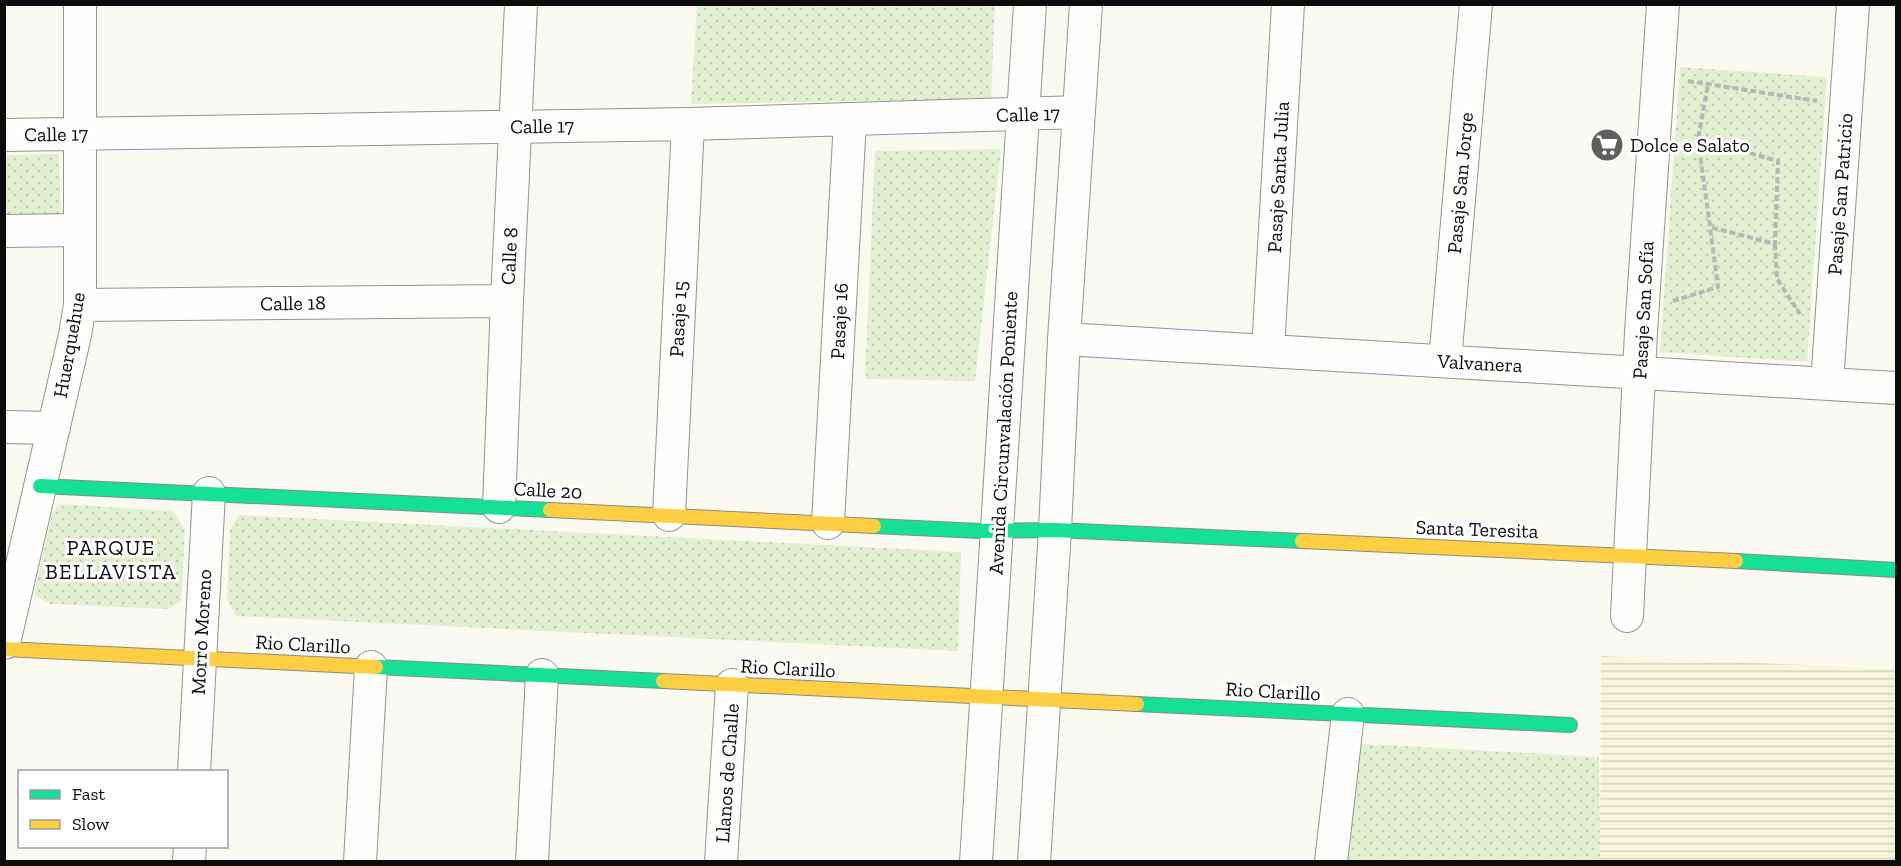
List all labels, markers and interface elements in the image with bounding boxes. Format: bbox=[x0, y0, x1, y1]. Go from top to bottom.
street label: Pasaje Santa Julia bbox=[1262, 100, 1294, 254]
street label: Calle 17 bbox=[996, 101, 1061, 127]
street label: Pasaje San Jorge bbox=[1442, 111, 1478, 255]
street label: Pasaje San Patricio bbox=[1822, 112, 1858, 276]
street label: Calle 17 bbox=[510, 113, 575, 139]
street label: Calle 17 bbox=[24, 121, 89, 147]
supermarket icon: Dolce e Salato bbox=[1589, 127, 1625, 163]
place label: Dolce e Salato bbox=[1630, 133, 1750, 157]
street label: Calle 8 bbox=[496, 226, 522, 286]
street label: Pasaje San Sofía bbox=[1627, 240, 1659, 380]
street label: Pasaje 15 bbox=[664, 280, 692, 358]
street label: Pasaje 16 bbox=[825, 282, 853, 360]
street label: Huerquehue bbox=[48, 290, 90, 400]
street label: Calle 18 bbox=[260, 290, 326, 316]
street label: Avenida Circunvalación Poniente bbox=[984, 291, 1022, 575]
street label: Valvanera bbox=[1436, 349, 1523, 377]
street label: Calle 20 bbox=[513, 476, 583, 504]
street label: Santa Teresita bbox=[1415, 515, 1539, 543]
district label: PARQUE BELLAVISTA bbox=[45, 535, 177, 584]
street label: Morro Moreno bbox=[186, 568, 216, 696]
street label: Rio Clarillo bbox=[255, 630, 351, 658]
street label: Rio Clarillo bbox=[740, 654, 836, 682]
street label: Rio Clarillo bbox=[1225, 677, 1321, 705]
street label: Llanos de Challe bbox=[710, 703, 744, 843]
legend bbox=[18, 770, 228, 848]
text: Fast bbox=[72, 783, 105, 805]
text: Slow bbox=[72, 813, 109, 835]

